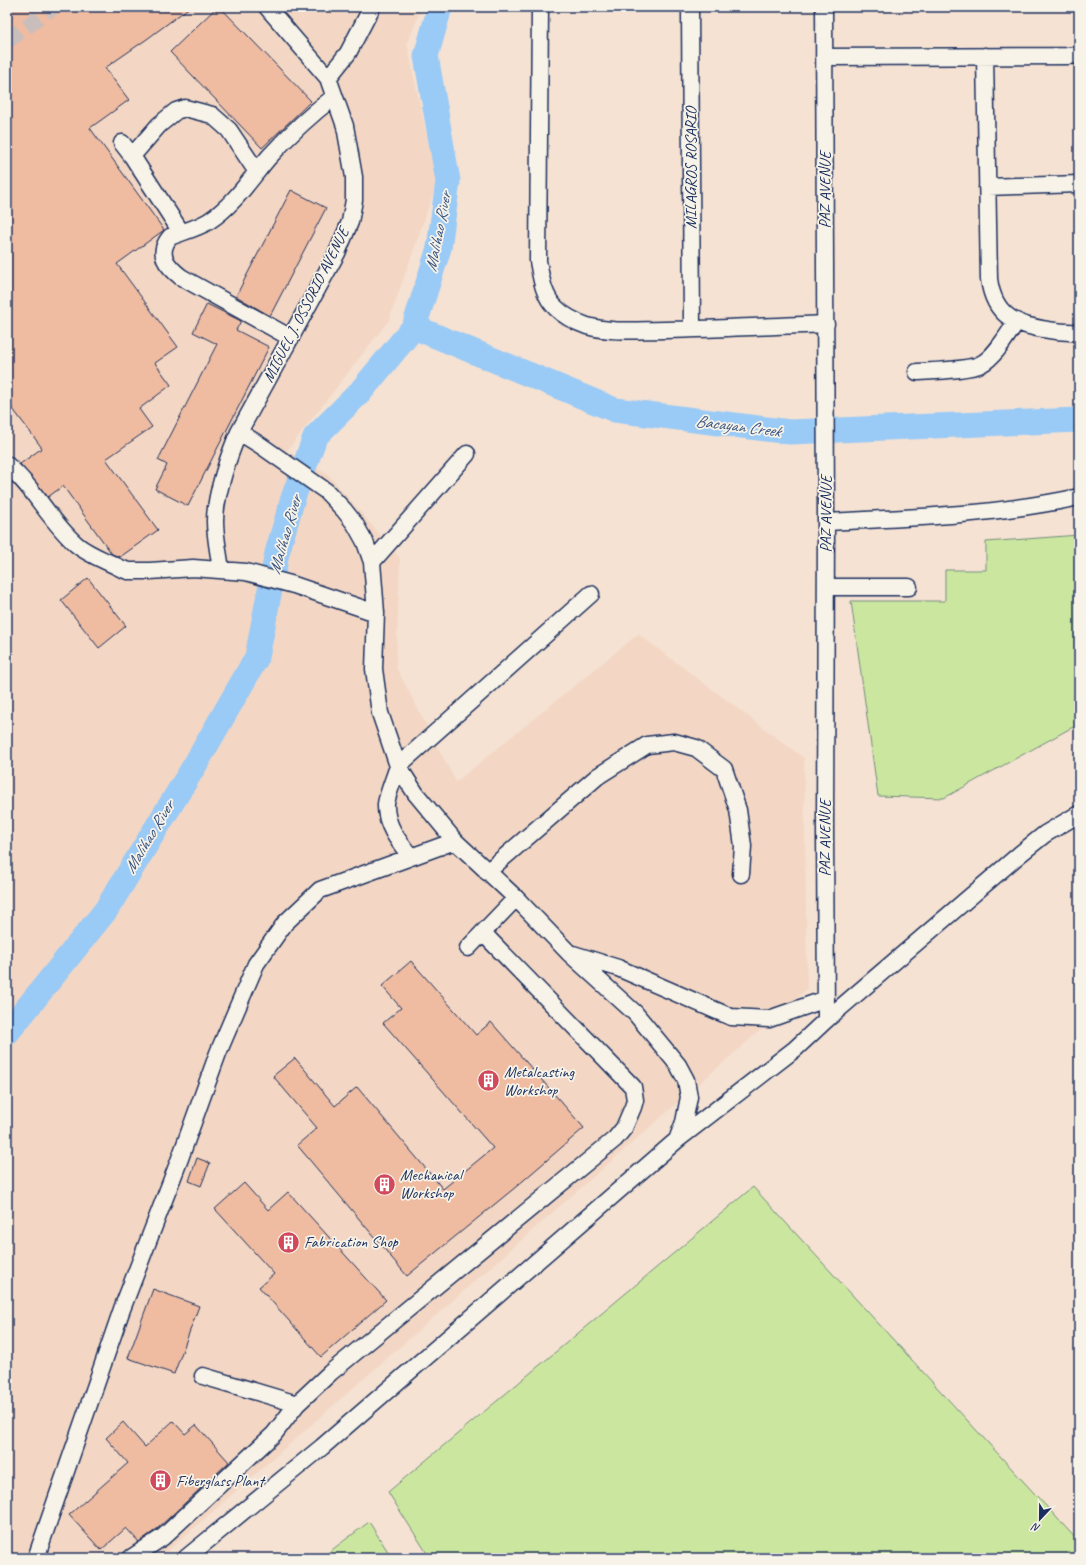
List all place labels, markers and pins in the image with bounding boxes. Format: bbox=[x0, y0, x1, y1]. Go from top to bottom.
place label: Metalcasting Workshop bbox=[504, 1062, 576, 1100]
building icon: Metalcasting Workshop bbox=[476, 1068, 502, 1094]
place label: Mechanical Workshop bbox=[400, 1165, 465, 1203]
building icon: Mechanical Workshop bbox=[371, 1171, 397, 1197]
building icon: Fabrication Shop bbox=[276, 1229, 302, 1255]
place label: Fabrication Shop bbox=[304, 1232, 399, 1252]
building icon: Fiberglass Plant bbox=[147, 1468, 173, 1494]
place label: Fiberglass Plant bbox=[176, 1471, 267, 1491]

